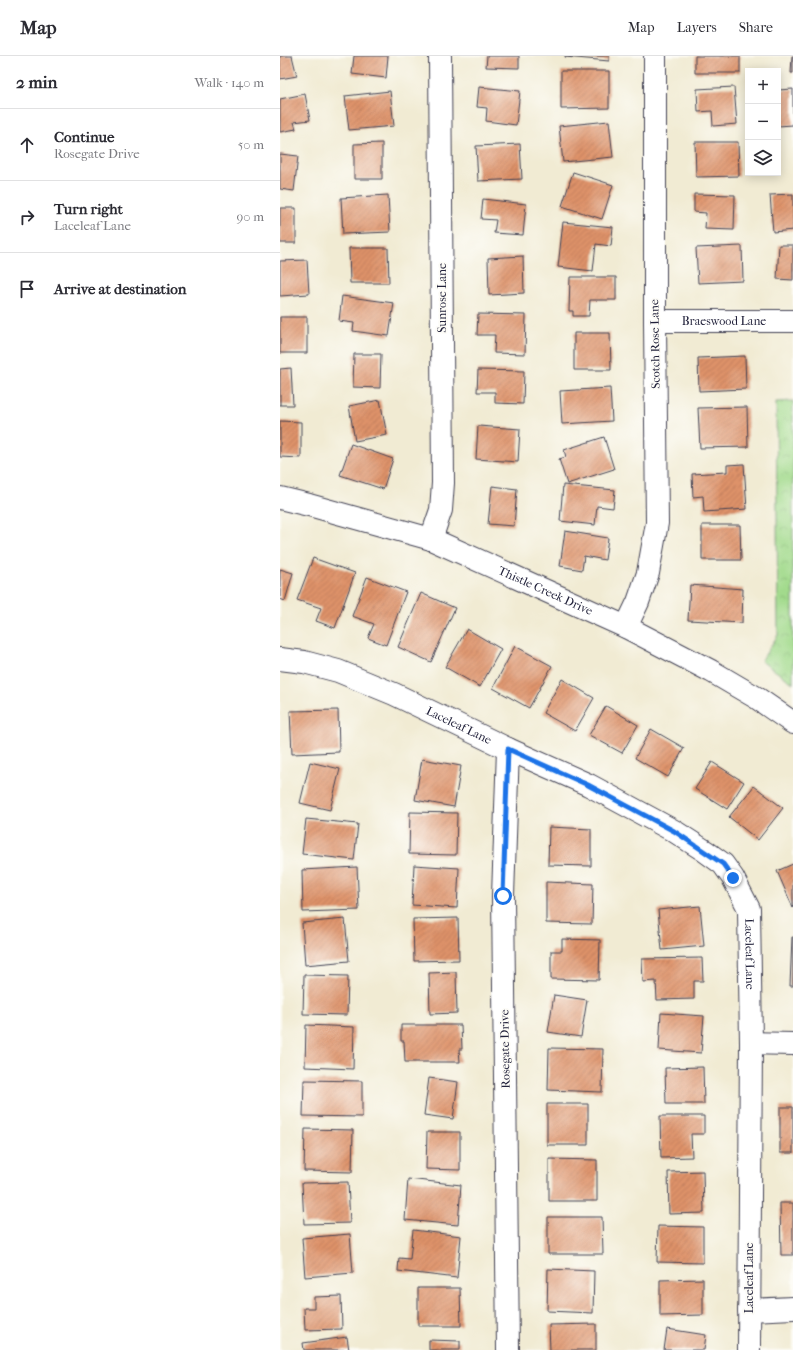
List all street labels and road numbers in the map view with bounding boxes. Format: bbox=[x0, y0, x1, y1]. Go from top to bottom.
street label: Sunrose Lane bbox=[435, 263, 449, 333]
street label: Scotch Rose Lane bbox=[647, 299, 663, 389]
street label: Braeswood Lane bbox=[682, 314, 766, 328]
street label: Thistle Creek Drive bbox=[496, 563, 595, 618]
street label: Laceleaf Lane bbox=[424, 704, 494, 747]
street label: Laceleaf Lane bbox=[742, 918, 757, 990]
street label: Rosegate Drive bbox=[497, 1009, 513, 1089]
street label: Laceleaf Lane bbox=[742, 1242, 756, 1313]

